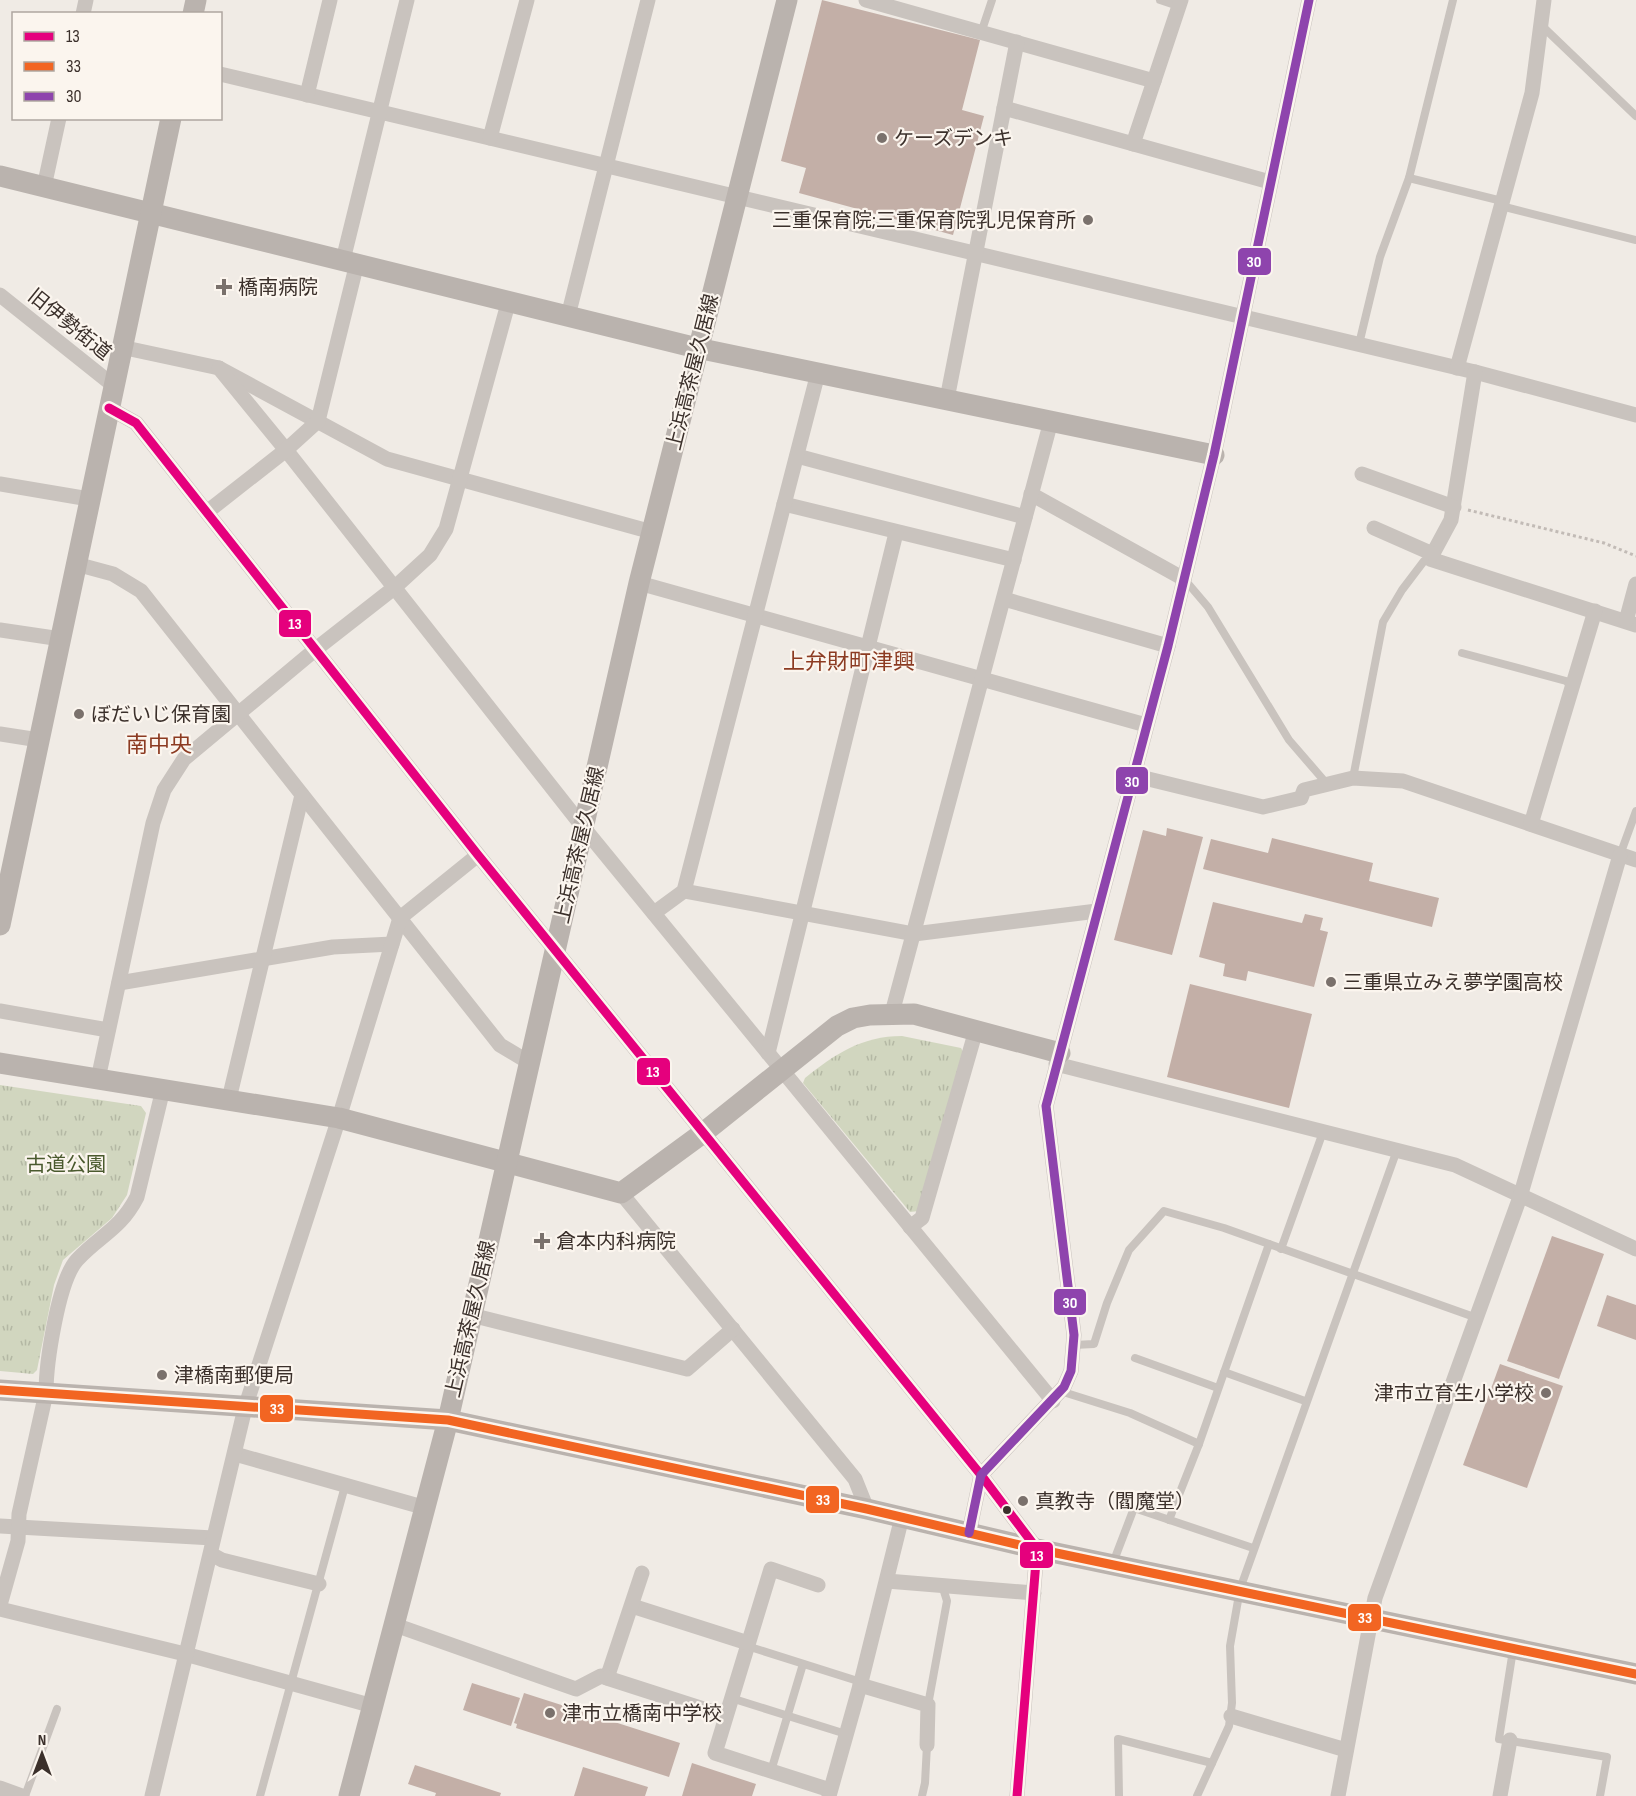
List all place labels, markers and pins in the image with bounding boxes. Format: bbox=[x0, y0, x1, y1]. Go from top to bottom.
place label: ケーズデンキ bbox=[894, 127, 1013, 151]
marker: ケーズデンキ bbox=[875, 131, 889, 145]
place label: 三重保育院;三重保育院乳児保育所 bbox=[772, 209, 1076, 233]
marker: 三重保育院;三重保育院乳児保育所 bbox=[1081, 213, 1095, 227]
place label: 橋南病院 bbox=[238, 276, 318, 300]
marker: 橋南病院 bbox=[215, 278, 233, 296]
place label: ぼだいじ保育園 bbox=[91, 703, 231, 727]
marker: ぼだいじ保育園 bbox=[72, 707, 86, 721]
place label: 三重県立みえ夢学園高校 bbox=[1343, 971, 1563, 995]
marker: 三重県立みえ夢学園高校 bbox=[1324, 975, 1338, 989]
place label: 倉本内科病院 bbox=[556, 1230, 676, 1254]
marker: 倉本内科病院 bbox=[533, 1232, 551, 1250]
place label: 津橋南郵便局 bbox=[174, 1364, 294, 1388]
marker: 津橋南郵便局 bbox=[155, 1368, 169, 1382]
place label: 津市立育生小学校 bbox=[1374, 1382, 1534, 1406]
marker: 津市立育生小学校 bbox=[1539, 1386, 1553, 1400]
place label: 真教寺（閻魔堂） bbox=[1035, 1490, 1195, 1514]
marker: 真教寺（閻魔堂） bbox=[1016, 1494, 1030, 1508]
unlabelled marker bbox=[1001, 1504, 1013, 1516]
place label: 津市立橋南中学校 bbox=[562, 1702, 722, 1726]
marker: 津市立橋南中学校 bbox=[543, 1706, 557, 1720]

